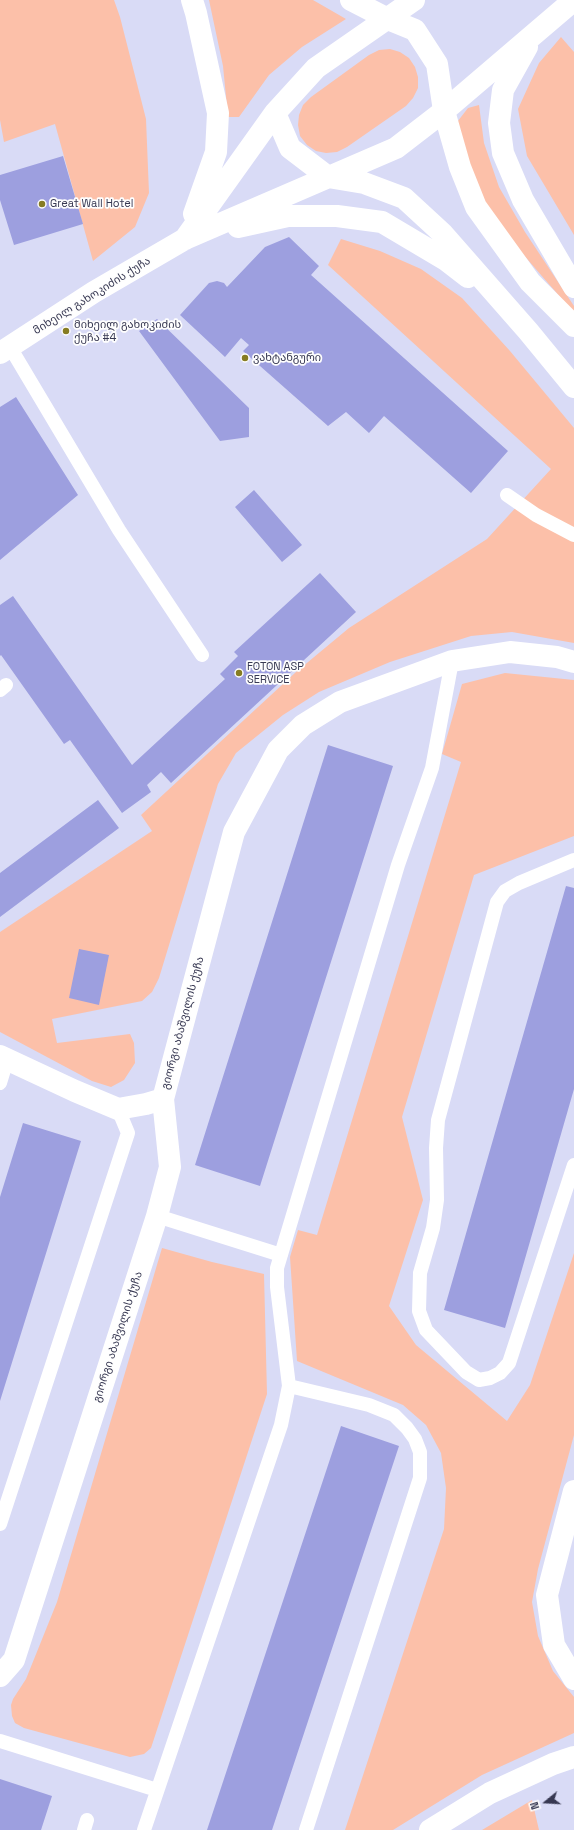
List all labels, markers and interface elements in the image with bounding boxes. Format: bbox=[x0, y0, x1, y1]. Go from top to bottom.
place label: Great Wall Hotel bbox=[50, 197, 134, 211]
marker: Great Wall Hotel bbox=[37, 199, 47, 209]
street label: მიხეილ გახოკიძის ქუჩა bbox=[31, 254, 153, 338]
place label: მიხეილ გახოკიძის ქუჩა #4 bbox=[74, 318, 181, 344]
marker: მიხეილ გახოკიძის ქუჩა #4 bbox=[61, 326, 71, 336]
place label: ვახტანგური bbox=[253, 351, 321, 365]
marker: ვახტანგური bbox=[240, 353, 250, 363]
place label: FOTON ASP SERVICE bbox=[247, 660, 304, 686]
marker: FOTON ASP SERVICE bbox=[234, 668, 244, 678]
street label: გიორგი აბაშვილის ქუჩა bbox=[159, 955, 207, 1091]
street label: გიორგი აბაშვილის ქუჩა bbox=[91, 1270, 145, 1404]
north arrow bbox=[526, 1782, 566, 1822]
text: N bbox=[527, 1800, 542, 1811]

